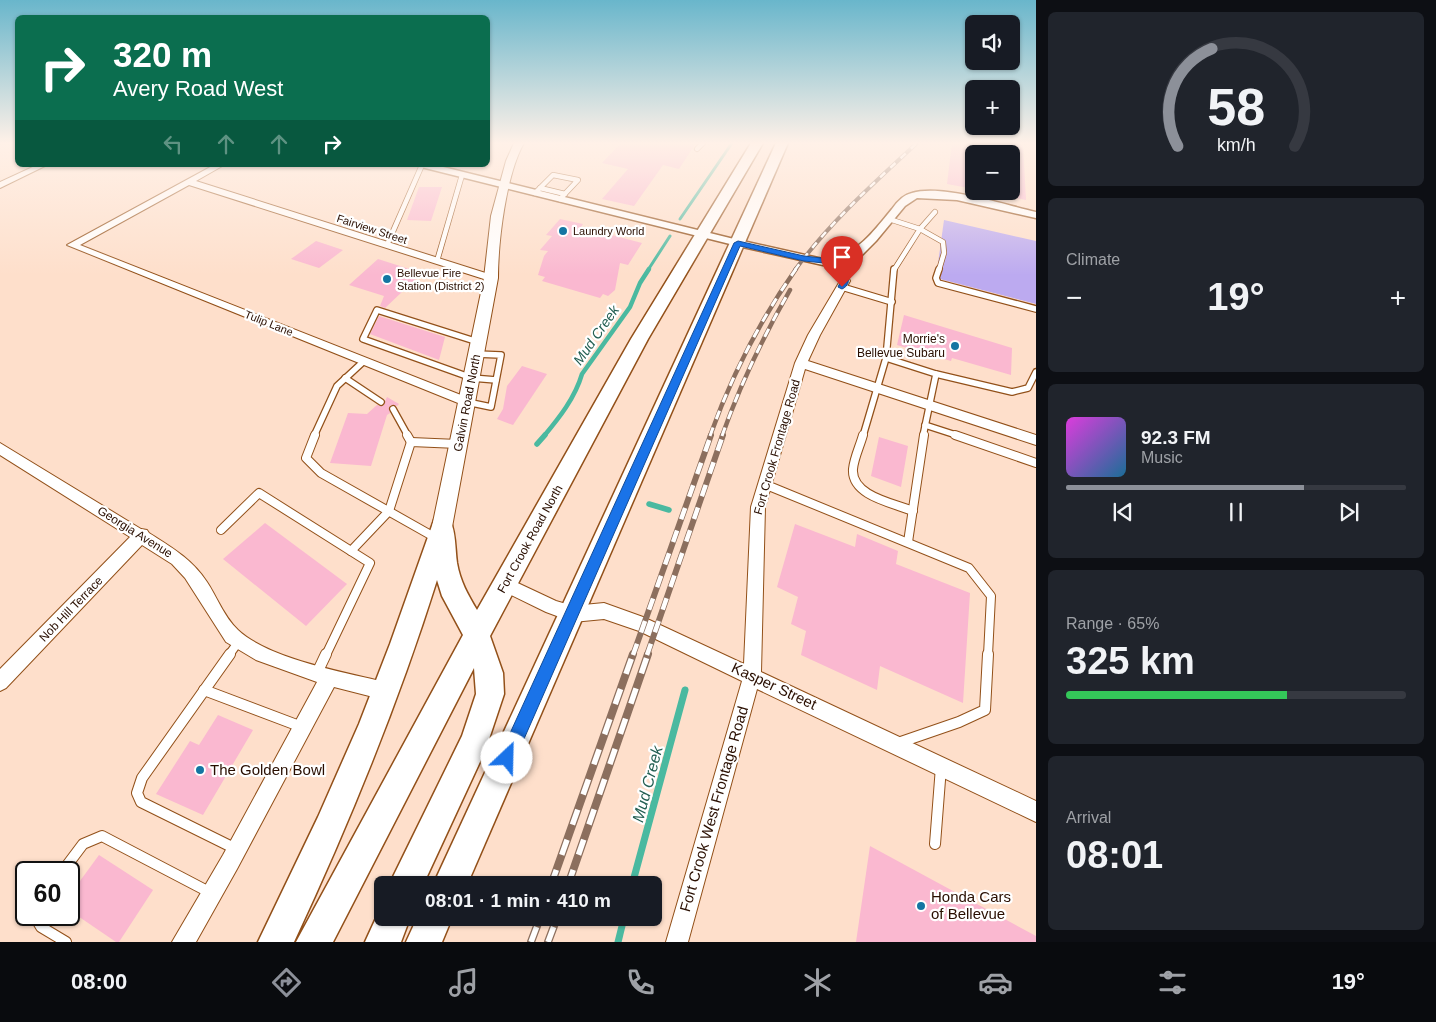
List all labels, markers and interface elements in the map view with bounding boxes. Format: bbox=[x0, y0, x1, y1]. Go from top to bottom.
map controls bbox=[965, 15, 1020, 200]
button: sound bbox=[965, 15, 1020, 70]
icon: right bbox=[30, 35, 95, 100]
text: 320 m bbox=[113, 35, 212, 74]
text: Avery Road West bbox=[113, 76, 283, 101]
text: 58 bbox=[1207, 78, 1265, 136]
button: + bbox=[965, 80, 1020, 135]
icon: left bbox=[159, 130, 187, 158]
icon: ahead bbox=[212, 130, 240, 158]
icon: ahead bbox=[265, 130, 293, 158]
icon: right bbox=[318, 130, 346, 158]
text: km/h bbox=[1217, 135, 1255, 155]
button: − bbox=[965, 145, 1020, 200]
street label: Fairview Street bbox=[335, 212, 409, 246]
marker: Laundry World bbox=[557, 225, 569, 237]
place label: Laundry World bbox=[573, 225, 644, 237]
pin bbox=[821, 236, 863, 287]
icon: arrive bbox=[828, 243, 856, 271]
text: Climate bbox=[1066, 251, 1120, 268]
place label: Bellevue Fire Station (District 2) bbox=[397, 267, 484, 292]
marker: Bellevue Fire Station (District 2) bbox=[381, 273, 393, 285]
text: 19° bbox=[1207, 276, 1265, 318]
text: − bbox=[1066, 282, 1082, 313]
text: + bbox=[1390, 282, 1406, 313]
water label: Mud Creek bbox=[570, 302, 623, 368]
street label: Tulip Lane bbox=[243, 308, 295, 338]
place label: Morrie's Bellevue Subaru bbox=[857, 332, 945, 360]
marker: Morrie's Bellevue Subaru bbox=[949, 340, 961, 352]
street label: Galvin Road North bbox=[451, 353, 483, 453]
street label: Fort Crook Frontage Road bbox=[751, 378, 803, 516]
text: 92.3 FM bbox=[1141, 427, 1211, 448]
text: Music bbox=[1141, 449, 1183, 466]
street label: Fort Crook Road North bbox=[494, 483, 566, 595]
icon: previous bbox=[1109, 498, 1137, 526]
icon: pause bbox=[1222, 498, 1250, 526]
icon: next bbox=[1335, 498, 1363, 526]
street label: Georgia Avenue bbox=[95, 503, 175, 561]
street label: Nob Hill Terrace bbox=[36, 573, 106, 644]
text: Range · 65% bbox=[1066, 615, 1159, 632]
text: 325 km bbox=[1066, 640, 1195, 682]
street label: Kasper Street bbox=[729, 658, 820, 713]
street label: Fort Crook West Frontage Road bbox=[676, 704, 751, 914]
position arrow bbox=[480, 731, 532, 783]
water label: Mud Creek bbox=[629, 743, 666, 824]
place label: The Golden Bowl bbox=[210, 761, 325, 778]
marker: The Golden Bowl bbox=[194, 764, 206, 776]
text: Arrival bbox=[1066, 809, 1111, 826]
text: 08:01 bbox=[1066, 834, 1163, 876]
speed limit sign: 60 bbox=[15, 861, 80, 926]
place label: Honda Cars of Bellevue bbox=[931, 888, 1011, 922]
text: 08:01 · 1 min · 410 m bbox=[425, 890, 611, 911]
marker: Honda Cars of Bellevue bbox=[915, 900, 927, 912]
icon: directions bbox=[269, 965, 304, 1000]
icon: music bbox=[446, 965, 481, 1000]
icon: phone bbox=[623, 965, 658, 1000]
icon: climate bbox=[800, 965, 835, 1000]
icon: car bbox=[978, 965, 1013, 1000]
icon: filters bbox=[1155, 965, 1190, 1000]
text: 08:00 bbox=[71, 969, 127, 994]
text: 19° bbox=[1332, 969, 1365, 994]

